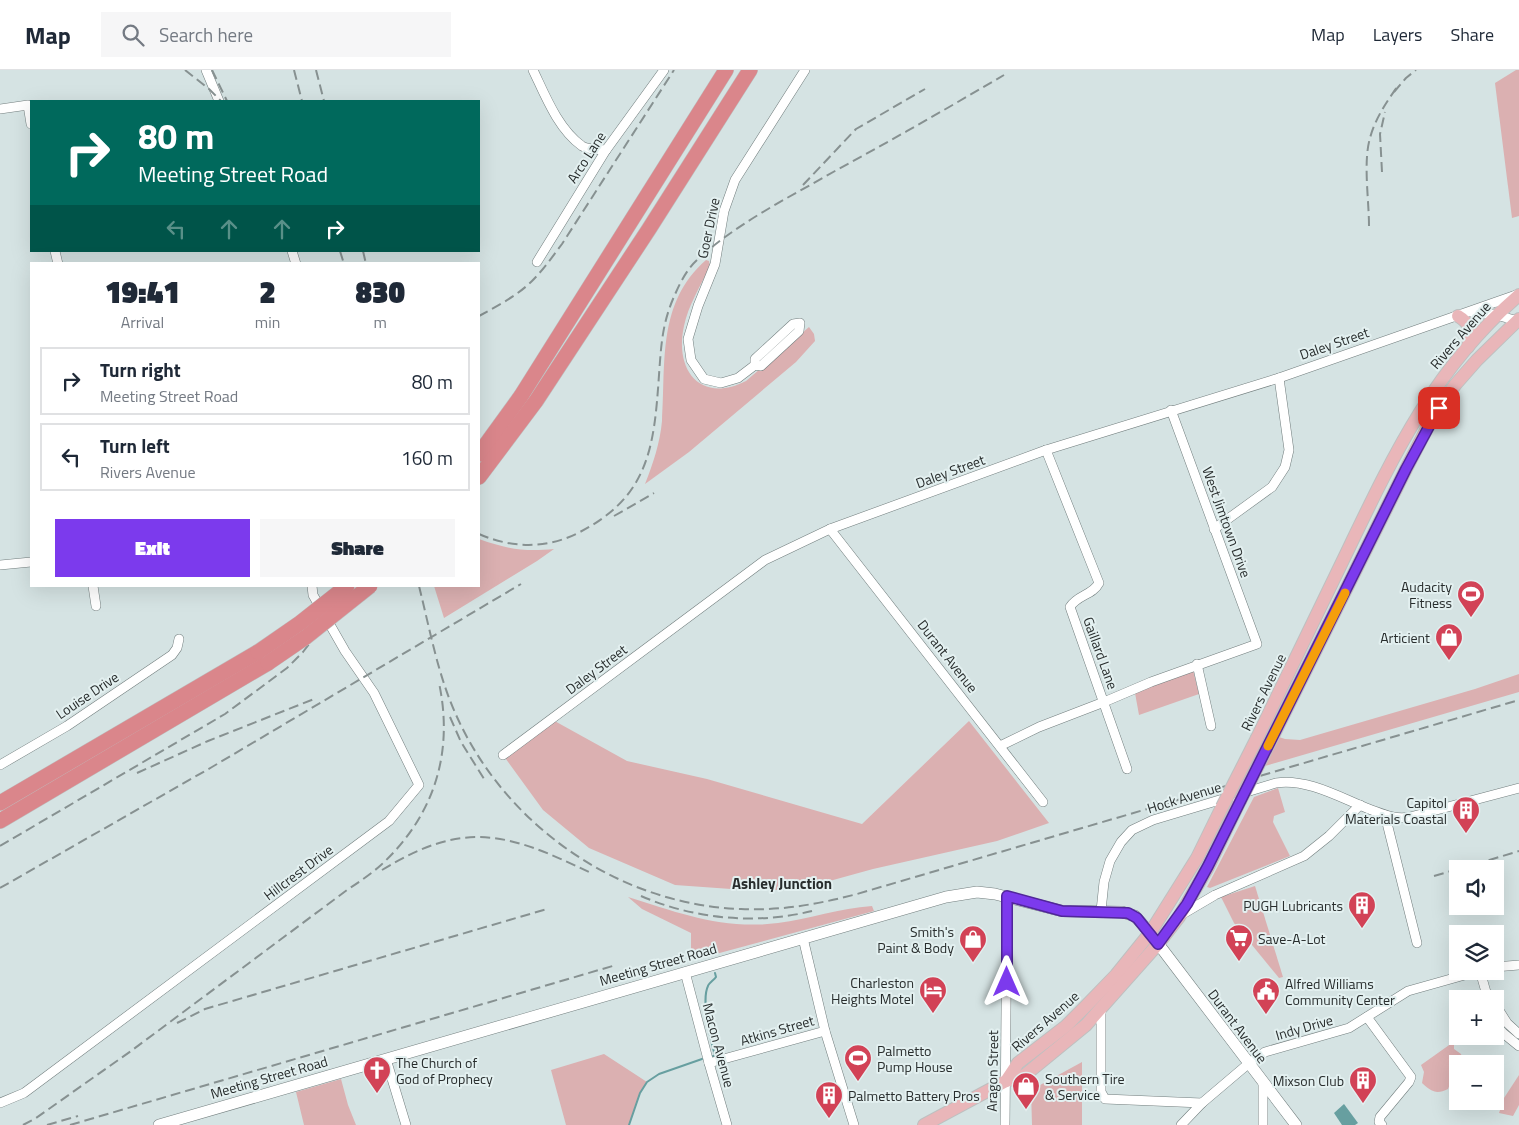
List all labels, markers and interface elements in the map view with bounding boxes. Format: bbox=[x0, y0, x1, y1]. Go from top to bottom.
search box bbox=[101, 12, 451, 57]
text: Map bbox=[25, 17, 71, 53]
text: Search here bbox=[159, 20, 253, 49]
icon: search bbox=[119, 21, 147, 49]
text: Map bbox=[1311, 21, 1345, 48]
text: Layers bbox=[1373, 21, 1422, 48]
text: Share bbox=[1450, 21, 1494, 48]
text: 80 m bbox=[138, 109, 214, 163]
icon: right bbox=[55, 120, 120, 185]
street label: Arco Lane bbox=[561, 127, 611, 187]
text: Meeting Street Road bbox=[138, 157, 328, 191]
street label: Goer Drive bbox=[691, 196, 725, 260]
icon: left bbox=[162, 215, 190, 243]
icon: ahead bbox=[215, 215, 243, 243]
icon: ahead bbox=[268, 215, 296, 243]
icon: right bbox=[321, 215, 349, 243]
text: 19:41 bbox=[105, 269, 180, 315]
text: 2 bbox=[259, 269, 276, 315]
text: 830 bbox=[355, 269, 405, 315]
street label: Rivers Avenue bbox=[1425, 297, 1495, 373]
text: Arrival bbox=[121, 310, 164, 334]
text: min bbox=[255, 310, 280, 334]
text: m bbox=[373, 310, 387, 334]
street label: Daley Street bbox=[1296, 321, 1372, 365]
text: Turn right bbox=[100, 355, 181, 384]
icon: right bbox=[57, 367, 85, 395]
text: 80 m bbox=[412, 367, 453, 396]
text: Meeting Street Road bbox=[100, 384, 238, 408]
pin bbox=[1418, 387, 1460, 429]
icon: arrive bbox=[1425, 394, 1453, 422]
text: Turn left bbox=[100, 431, 170, 460]
icon: left bbox=[57, 443, 85, 471]
text: 160 m bbox=[401, 443, 453, 472]
street label: Daley Street bbox=[913, 449, 988, 493]
text: Rivers Avenue bbox=[100, 460, 196, 484]
street label: West Jimtown Drive bbox=[1197, 464, 1257, 580]
button: Exit bbox=[55, 519, 250, 577]
button: Share bbox=[260, 519, 455, 577]
place label: Audacity Fitness bbox=[1401, 576, 1452, 613]
sports icon: Audacity Fitness bbox=[1456, 579, 1486, 618]
street label: Gaillard Lane bbox=[1078, 614, 1124, 692]
street label: Durant Avenue bbox=[913, 615, 983, 697]
shop icon: Articient bbox=[1434, 622, 1464, 661]
place label: Articient bbox=[1380, 627, 1430, 648]
street label: Daley Street bbox=[561, 639, 631, 699]
street label: Rivers Avenue bbox=[1235, 650, 1291, 734]
street label: Louise Drive bbox=[51, 666, 123, 724]
street label: Hock Avenue bbox=[1144, 776, 1224, 818]
place label: Capitol Materials Coastal bbox=[1345, 792, 1447, 829]
building icon: Capitol Materials Coastal bbox=[1451, 795, 1481, 834]
street label: Hillcrest Drive bbox=[259, 839, 337, 905]
map controls bbox=[1449, 860, 1504, 1110]
button: sound bbox=[1449, 860, 1504, 915]
district label: Ashley Junction bbox=[732, 872, 832, 895]
building icon: PUGH Lubricants bbox=[1347, 890, 1377, 929]
place label: PUGH Lubricants bbox=[1243, 895, 1343, 916]
place label: Smith's Paint & Body bbox=[877, 921, 954, 958]
supermarket icon: Save-A-Lot bbox=[1224, 923, 1254, 962]
shop icon: Smith's Paint & Body bbox=[958, 924, 988, 963]
button: layers bbox=[1449, 925, 1504, 980]
place label: Save-A-Lot bbox=[1258, 928, 1326, 949]
street label: Meeting Street Road bbox=[597, 937, 719, 991]
position arrow bbox=[980, 955, 1032, 1007]
place label: Charleston Heights Motel bbox=[831, 972, 914, 1009]
place label: Alfred Williams Community Center bbox=[1285, 973, 1395, 1010]
hotel icon: Charleston Heights Motel bbox=[918, 975, 948, 1014]
public building icon: Alfred Williams Community Center bbox=[1251, 976, 1281, 1015]
street label: Durant Avenue bbox=[1203, 985, 1273, 1067]
street label: Rivers Avenue bbox=[1007, 986, 1083, 1056]
button: + bbox=[1449, 990, 1504, 1045]
street label: Macon Avenue bbox=[698, 1000, 740, 1090]
street label: Atkins Street bbox=[738, 1009, 817, 1051]
street label: Indy Drive bbox=[1273, 1009, 1335, 1045]
street label: Aragon Street bbox=[981, 1030, 1003, 1112]
place label: Palmetto Pump House bbox=[877, 1040, 953, 1077]
sports icon: Palmetto Pump House bbox=[843, 1043, 873, 1082]
street label: Meeting Street Road bbox=[208, 1050, 330, 1104]
place label: The Church of God of Prophecy bbox=[396, 1052, 493, 1089]
church icon: The Church of God of Prophecy bbox=[362, 1055, 392, 1094]
button: − bbox=[1449, 1055, 1504, 1110]
building icon: Mixson Club bbox=[1348, 1065, 1378, 1104]
place label: Southern Tire & Service bbox=[1045, 1068, 1125, 1105]
place label: Mixson Club bbox=[1273, 1070, 1344, 1091]
shop icon: Southern Tire & Service bbox=[1011, 1071, 1041, 1110]
building icon: Palmetto Battery Pros bbox=[814, 1080, 844, 1119]
place label: Palmetto Battery Pros bbox=[848, 1085, 980, 1106]

